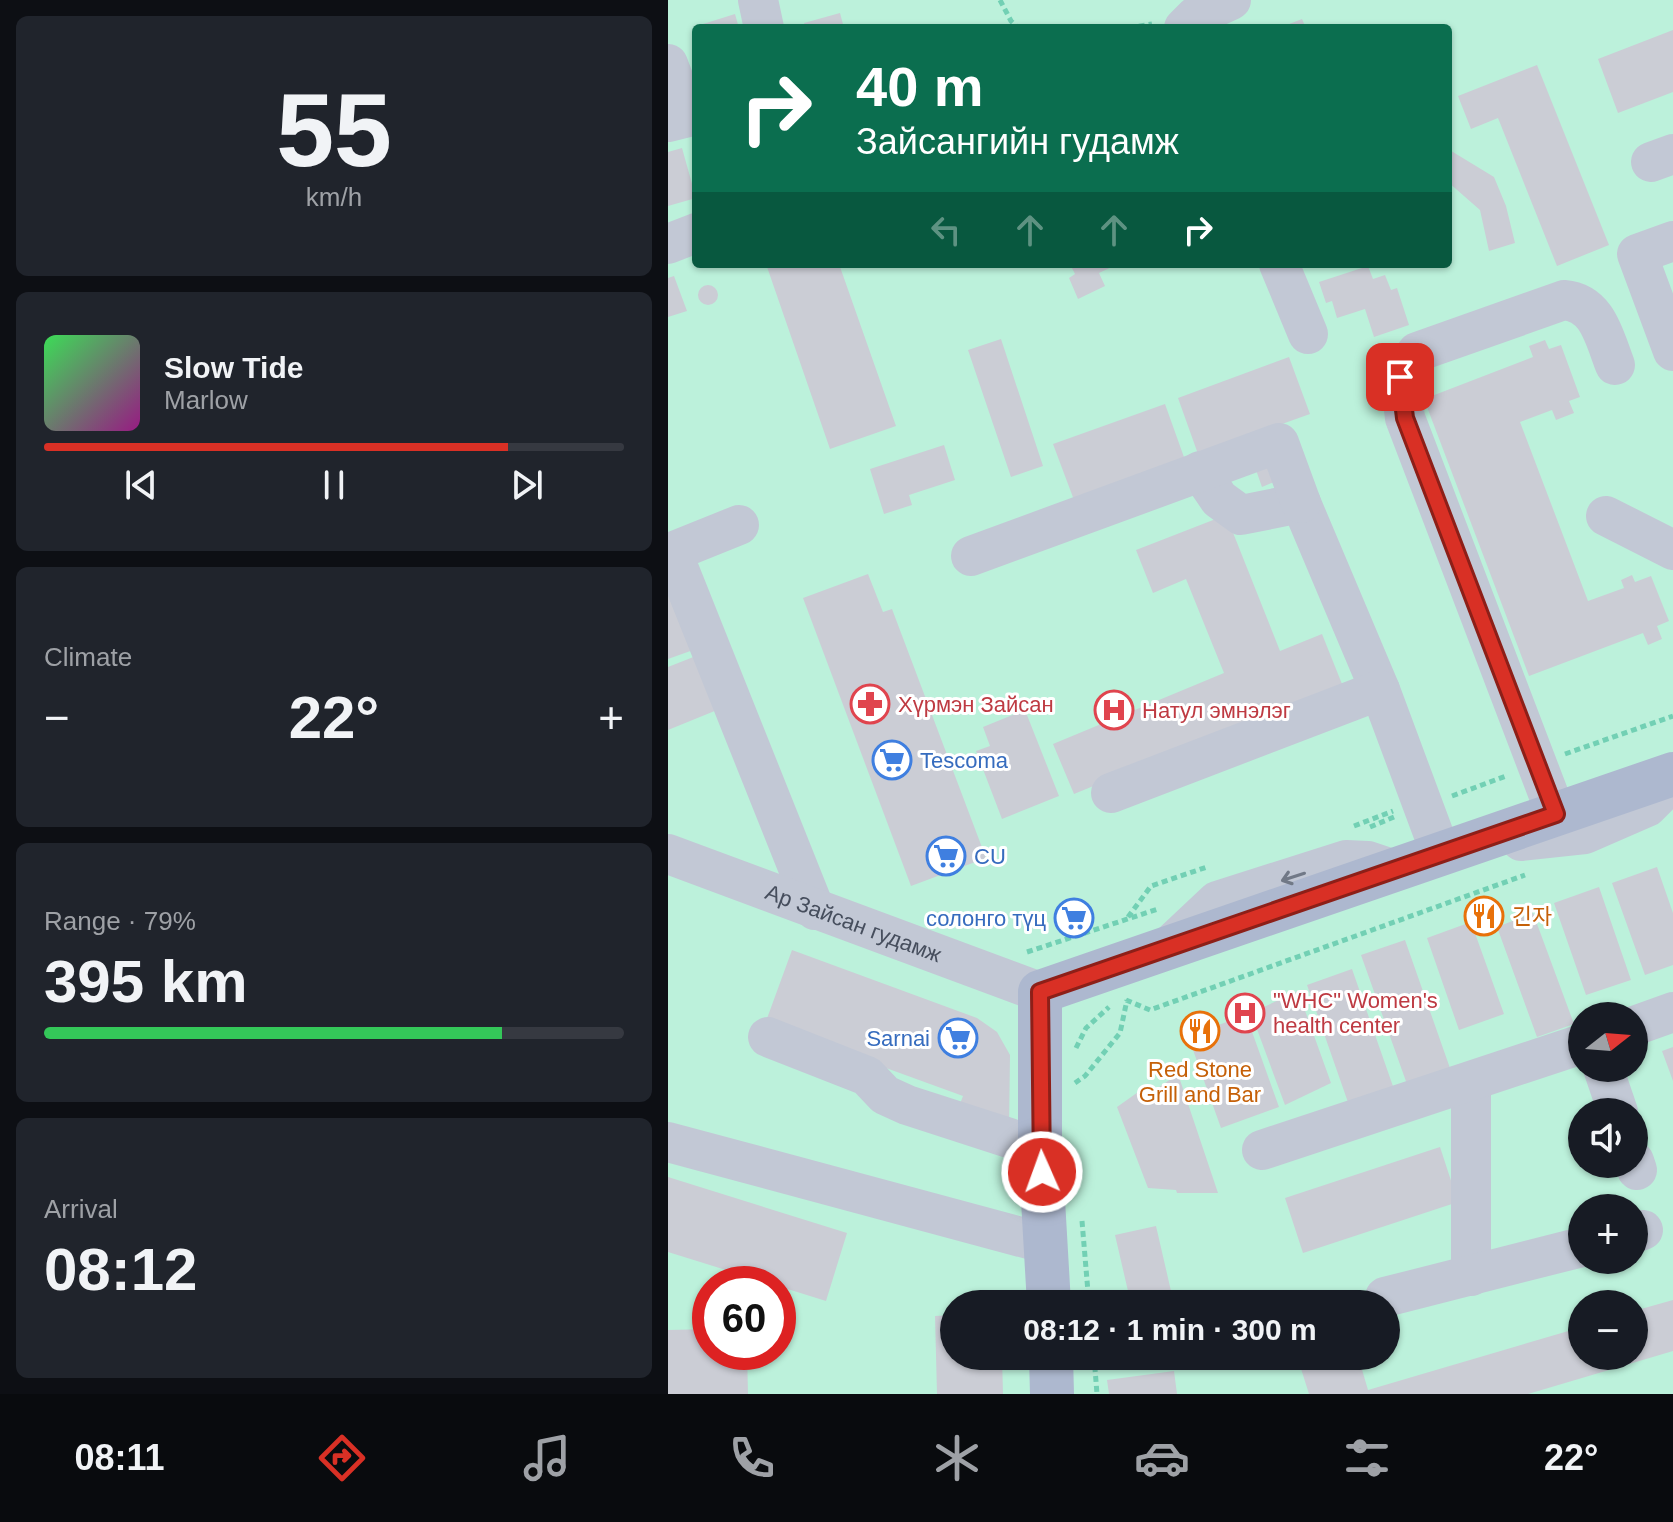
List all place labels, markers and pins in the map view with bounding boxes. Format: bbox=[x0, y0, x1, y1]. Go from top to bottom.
pin bbox=[1366, 343, 1434, 411]
pharmacy icon: Хүрмэн Зайсан bbox=[849, 683, 891, 725]
hospital icon: Натул эмнэлэг bbox=[1093, 689, 1135, 731]
place label: Хүрмэн Зайсан bbox=[898, 692, 1054, 717]
place label: Натул эмнэлэг bbox=[1142, 698, 1291, 723]
supermarket icon: Tescoma bbox=[871, 739, 913, 781]
place label: Tescoma bbox=[920, 748, 1009, 773]
supermarket icon: CU bbox=[925, 835, 967, 877]
place label: CU bbox=[974, 844, 1006, 869]
restaurant icon: 긴자 bbox=[1463, 895, 1505, 937]
supermarket icon: солонго түц bbox=[1053, 897, 1095, 939]
place label: 긴자 bbox=[1512, 904, 1552, 929]
place label: солонго түц bbox=[926, 906, 1046, 931]
place label: "WHC" Women's health center bbox=[1273, 988, 1438, 1038]
hospital icon: "WHC" Women's health center bbox=[1224, 992, 1266, 1034]
restaurant icon: Red Stone Grill and Bar bbox=[1179, 1010, 1221, 1052]
supermarket icon: Sarnai bbox=[937, 1017, 979, 1059]
place label: Sarnai bbox=[866, 1026, 930, 1051]
place label: Red Stone Grill and Bar bbox=[1139, 1057, 1261, 1107]

